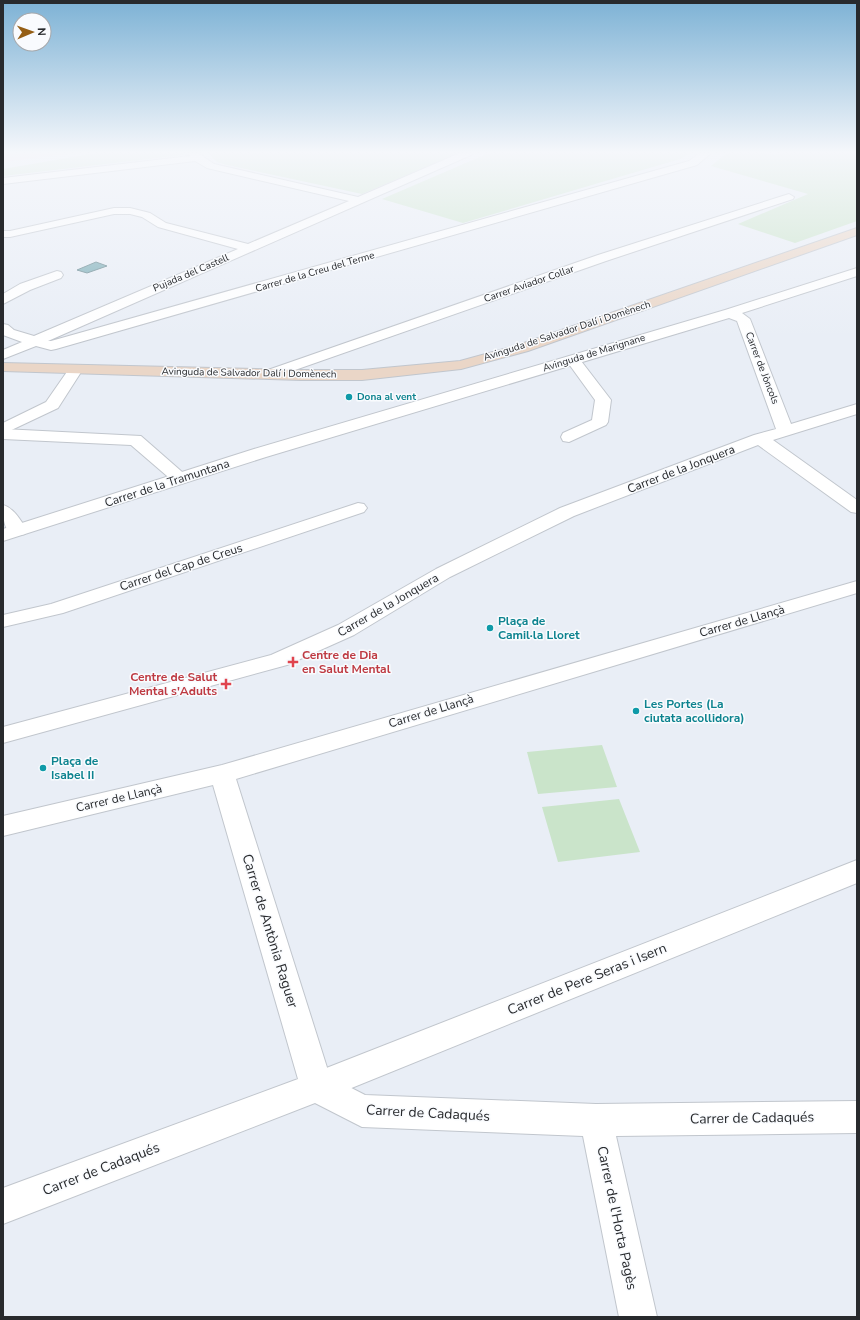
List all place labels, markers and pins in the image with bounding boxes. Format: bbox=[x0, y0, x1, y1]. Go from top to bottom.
place label: Dona al vent bbox=[357, 390, 416, 404]
marker: Dona al vent bbox=[344, 392, 354, 402]
place label: Plaça de Camil·la Lloret bbox=[498, 613, 580, 643]
marker: Plaça de Camil·la Lloret bbox=[485, 623, 495, 633]
place label: Centre de Dia en Salut Mental bbox=[302, 647, 391, 677]
marker: Centre de Dia en Salut Mental bbox=[287, 656, 299, 668]
place label: Centre de Salut Mental s'Adults bbox=[129, 669, 217, 699]
marker: Centre de Salut Mental s'Adults bbox=[220, 678, 232, 690]
place label: Les Portes (La ciutata acollidora) bbox=[644, 696, 745, 726]
marker: Les Portes (La ciutata acollidora) bbox=[631, 706, 641, 716]
place label: Plaça de Isabel II bbox=[51, 753, 99, 783]
marker: Plaça de Isabel II bbox=[38, 763, 48, 773]

